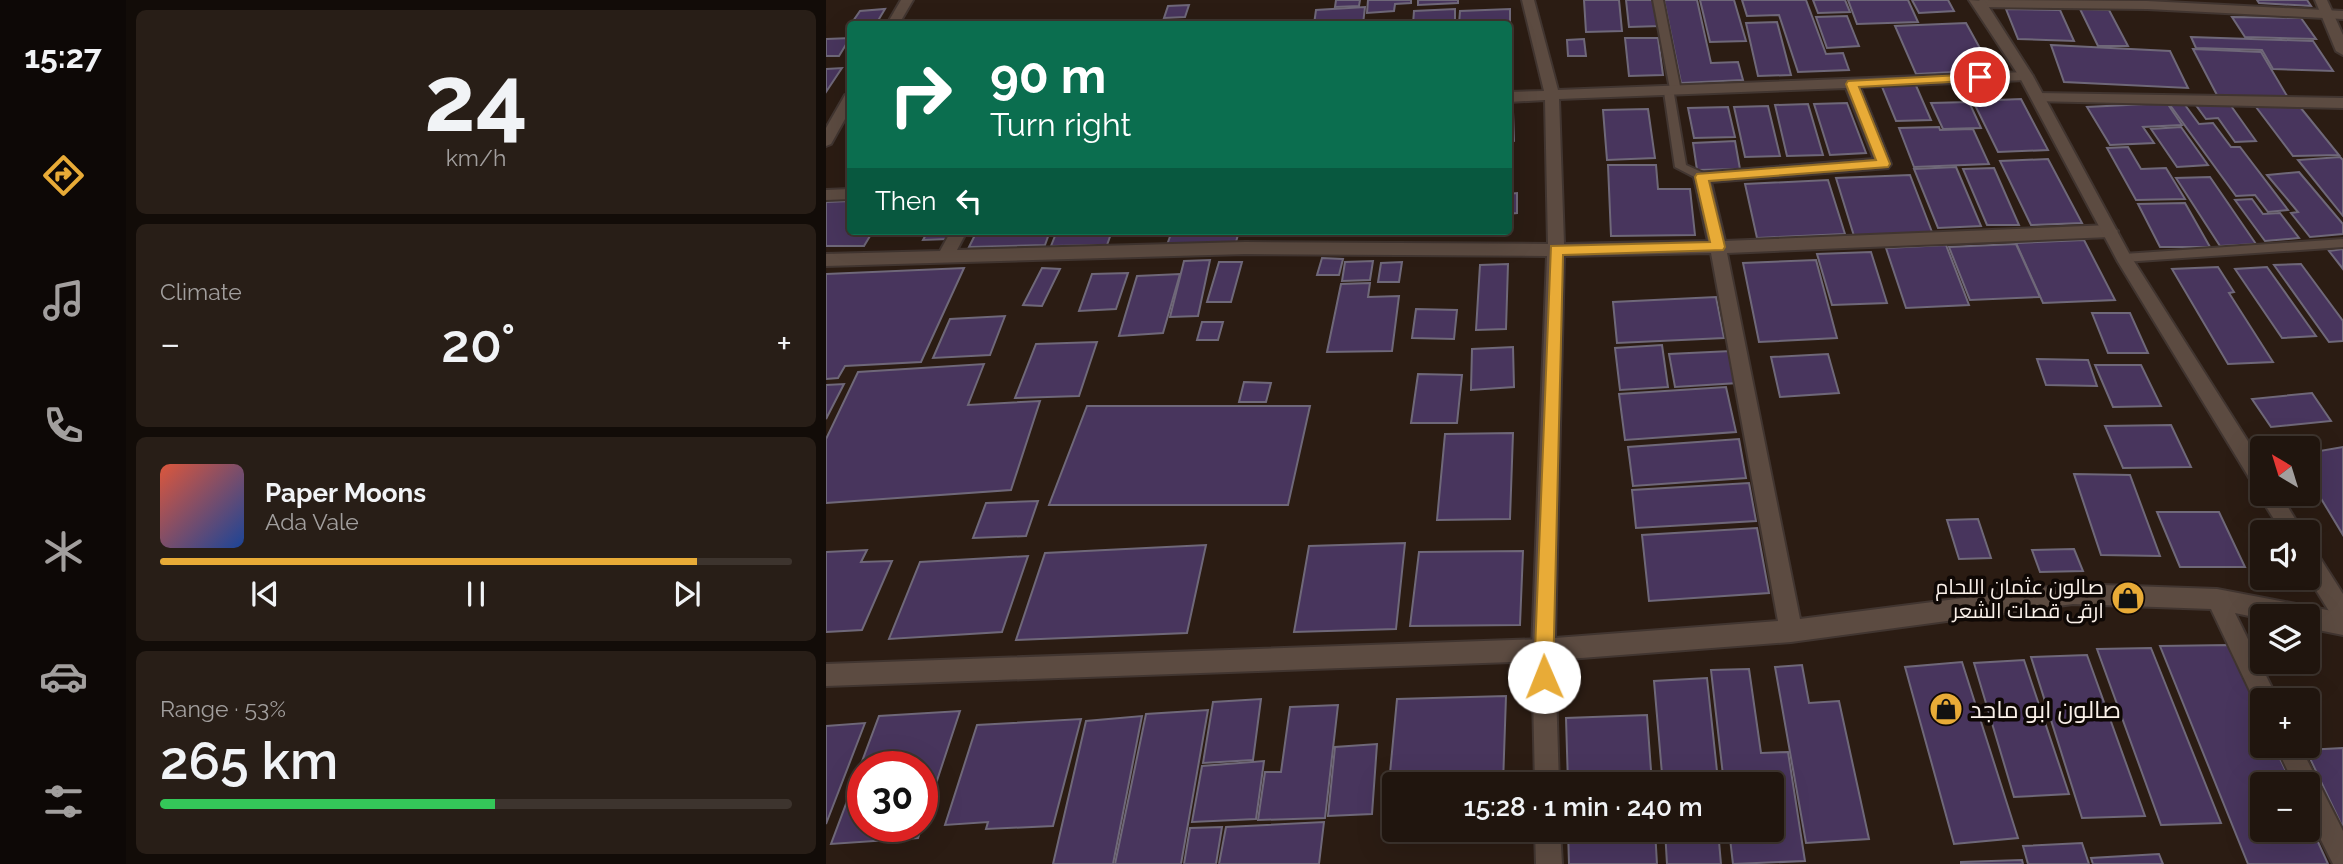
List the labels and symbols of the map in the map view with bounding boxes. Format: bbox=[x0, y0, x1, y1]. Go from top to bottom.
pin bbox=[1950, 47, 2010, 107]
north arrow bbox=[2250, 436, 2320, 506]
place label: صالون عثمان اللحام ارقى قصات الشعر bbox=[1935, 574, 2104, 624]
shop icon: صالون عثمان اللحام ارقى قصات الشعر bbox=[2109, 579, 2147, 617]
position arrow bbox=[1507, 640, 1581, 714]
shop icon: صالون ابو ماجد bbox=[1927, 690, 1965, 728]
place label: صالون ابو ماجد bbox=[1970, 695, 2121, 724]
speed limit sign: 30 bbox=[847, 751, 938, 842]

